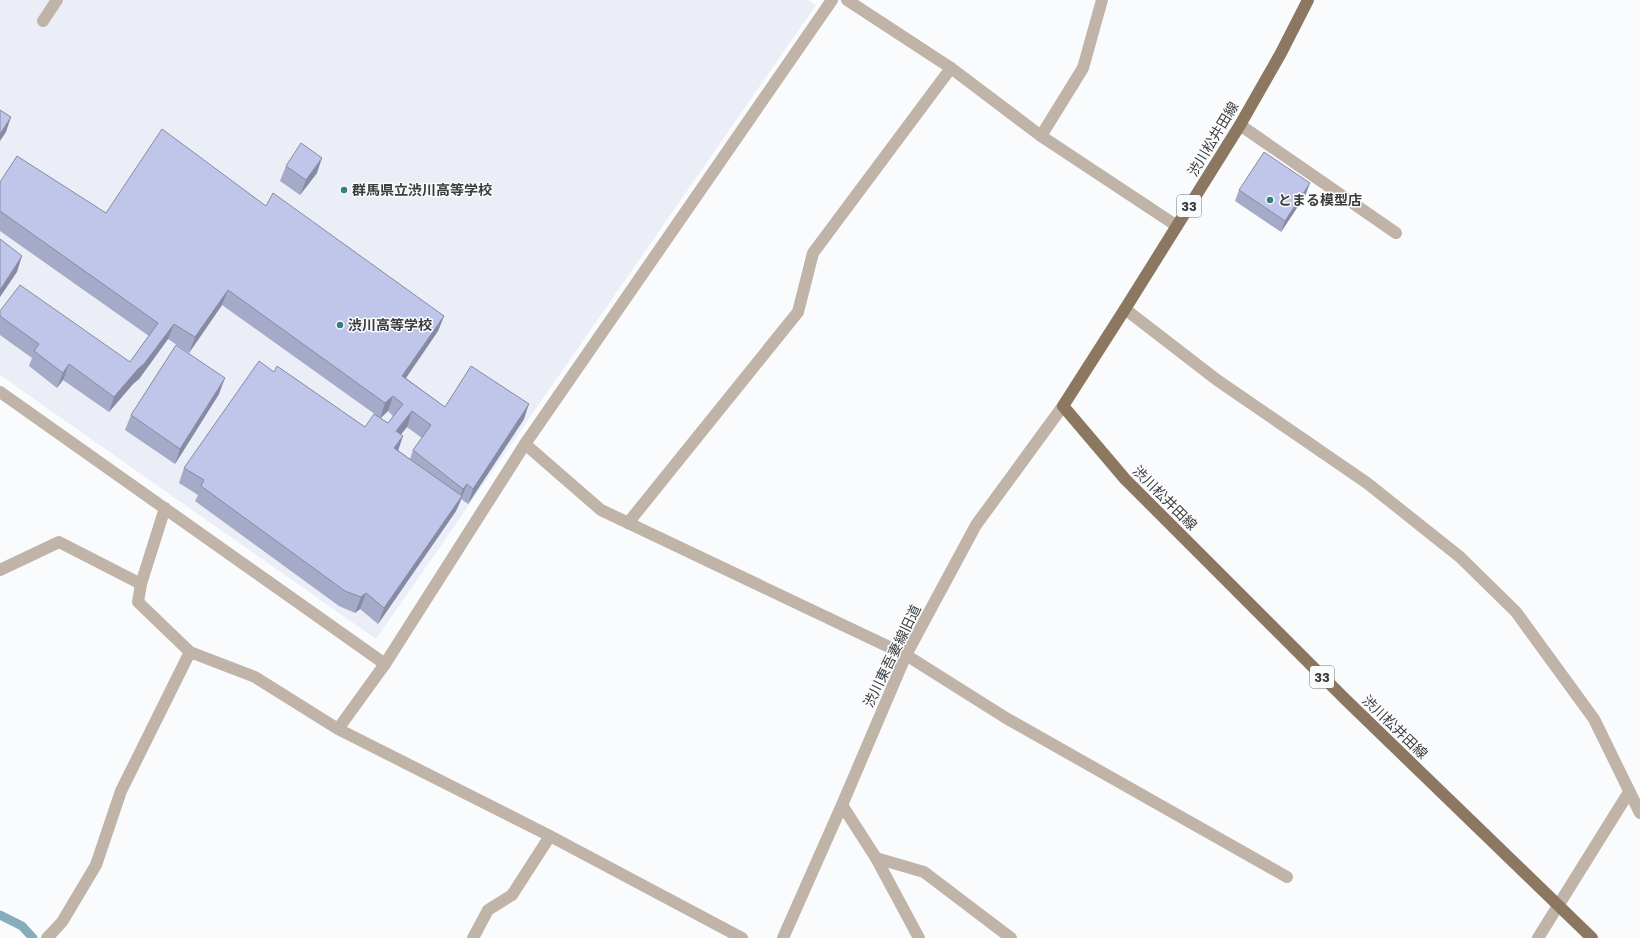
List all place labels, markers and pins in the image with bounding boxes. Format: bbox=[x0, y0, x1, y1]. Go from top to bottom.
place label: 群馬県立渋川高等学校 bbox=[352, 180, 492, 200]
marker: 群馬県立渋川高等学校 bbox=[339, 185, 349, 195]
place label: とまる模型店 bbox=[1278, 190, 1362, 210]
marker: とまる模型店 bbox=[1265, 195, 1275, 205]
place label: 渋川高等学校 bbox=[348, 315, 432, 335]
marker: 渋川高等学校 bbox=[335, 320, 345, 330]

